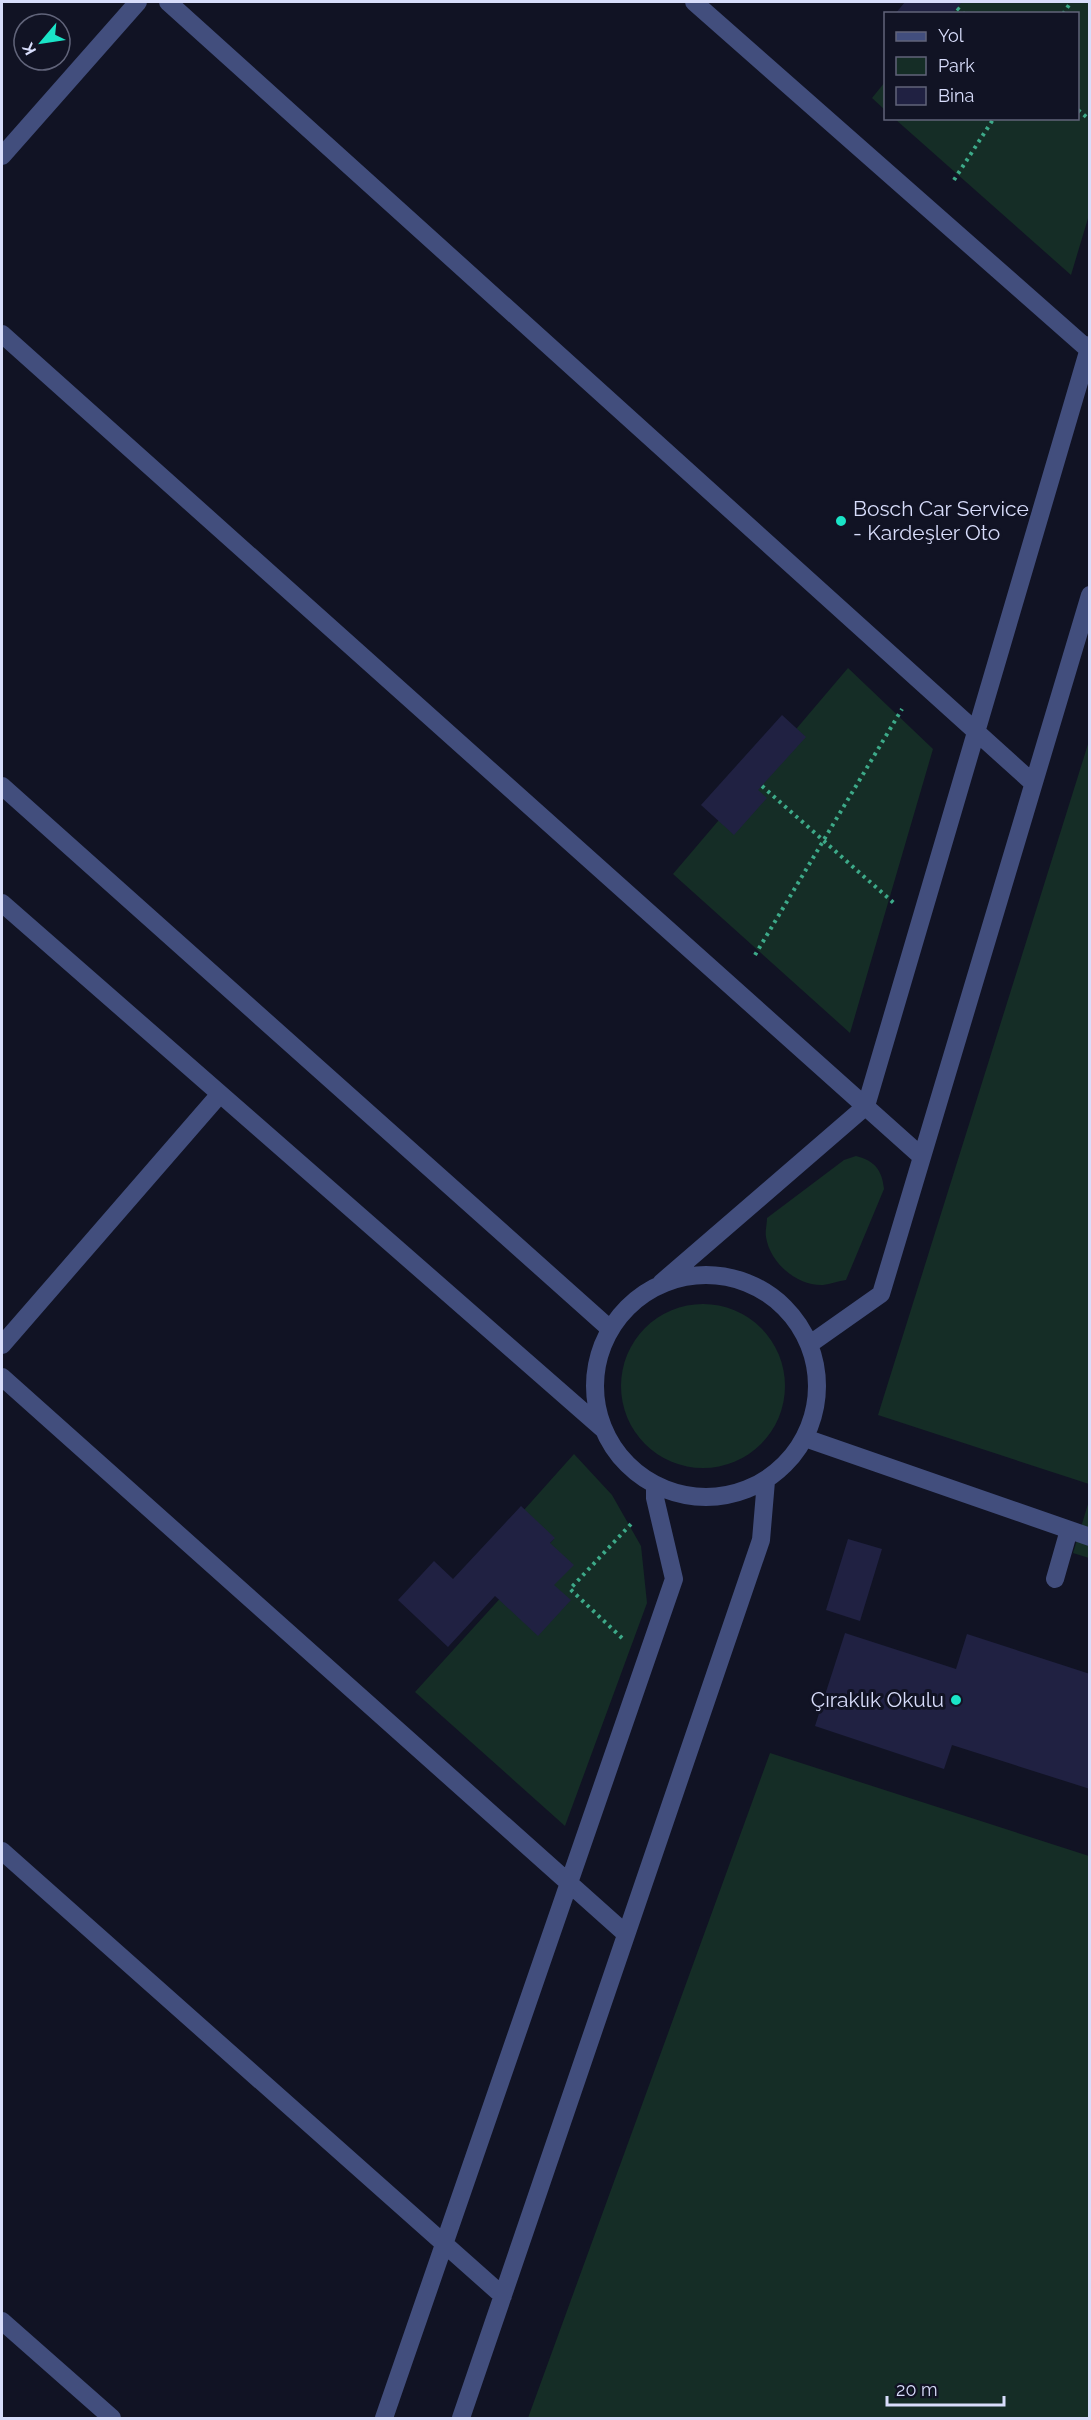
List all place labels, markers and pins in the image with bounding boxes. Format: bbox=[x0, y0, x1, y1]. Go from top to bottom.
place label: Bosch Car Service - Kardeşler Oto bbox=[853, 496, 1029, 545]
marker: Bosch Car Service - Kardeşler Oto bbox=[834, 514, 848, 528]
place label: Çıraklık Okulu bbox=[811, 1687, 944, 1712]
marker: Çıraklık Okulu bbox=[949, 1693, 963, 1707]

